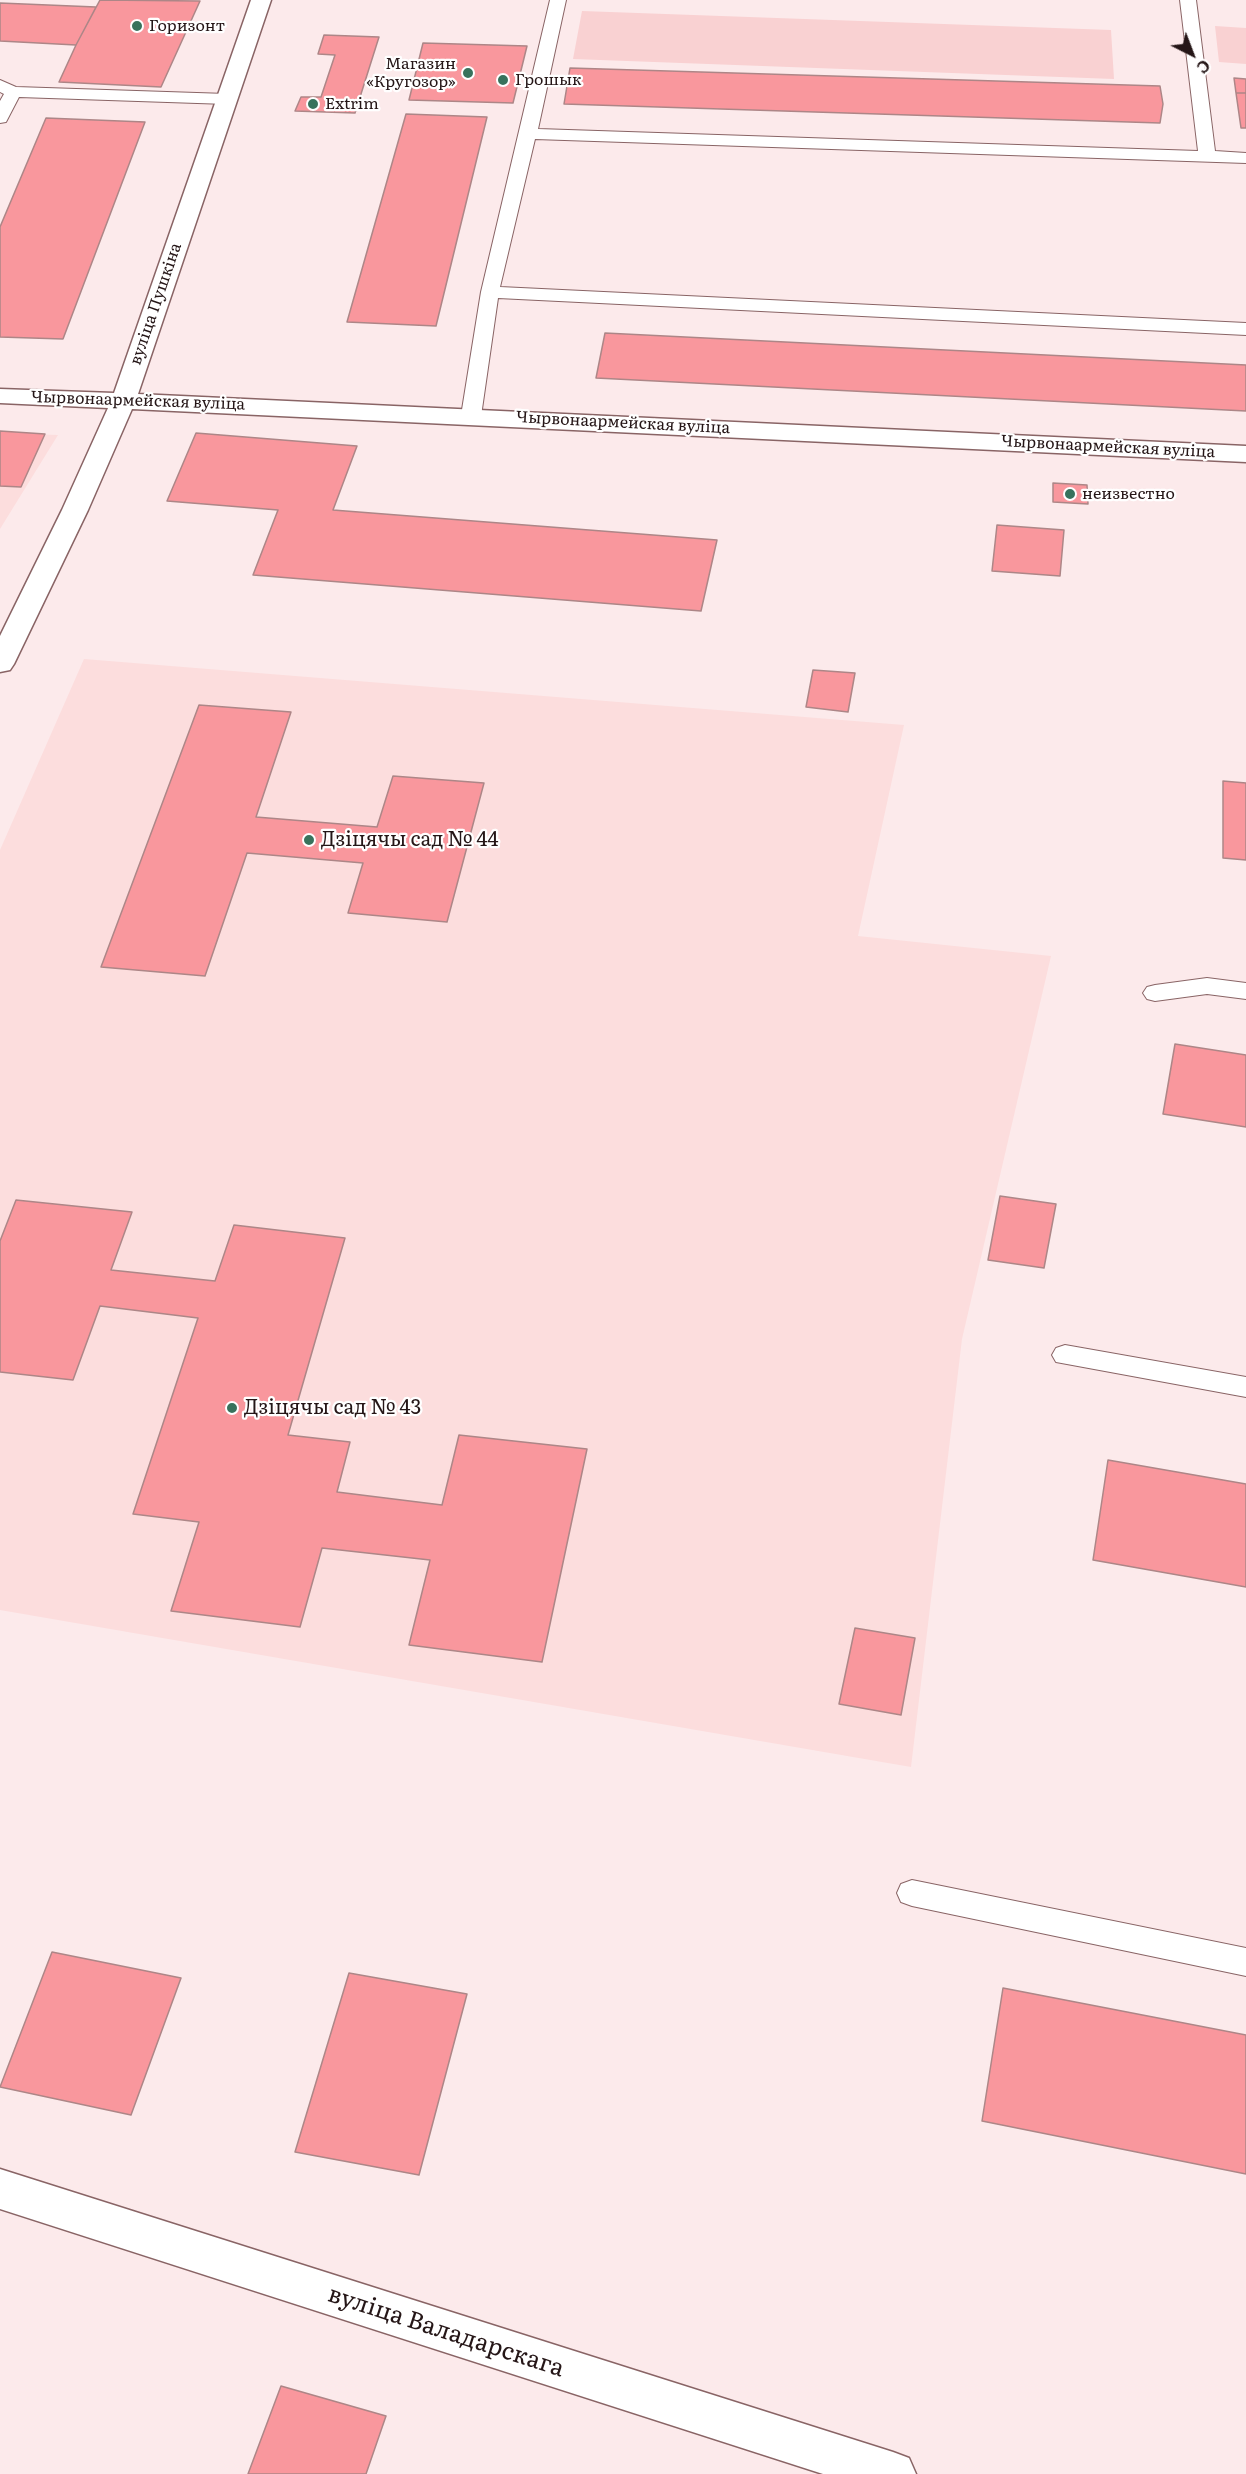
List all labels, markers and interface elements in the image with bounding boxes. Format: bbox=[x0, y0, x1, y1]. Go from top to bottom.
place label: Горизонт bbox=[149, 16, 225, 36]
marker: Горизонт bbox=[130, 19, 144, 33]
north arrow bbox=[1162, 24, 1222, 84]
place label: Магазин «Кругозор» bbox=[366, 54, 456, 92]
text: С bbox=[1192, 55, 1216, 80]
marker: Магазин «Кругозор» bbox=[461, 66, 475, 80]
place label: Грошык bbox=[515, 70, 581, 90]
marker: Грошык bbox=[496, 73, 510, 87]
place label: Extrim bbox=[325, 94, 379, 114]
marker: Extrim bbox=[306, 97, 320, 111]
street label: вуліца Пушкіна bbox=[126, 240, 186, 368]
street label: Чырвонаармейская вуліца bbox=[31, 388, 245, 414]
street label: Чырвонаармейская вуліца bbox=[515, 408, 731, 438]
street label: Чырвонаармейская вуліца bbox=[1000, 432, 1216, 462]
place label: неизвестно bbox=[1082, 484, 1175, 504]
marker: неизвестно bbox=[1063, 487, 1077, 501]
place label: Дзіцячы сад № 44 bbox=[321, 828, 499, 852]
marker: Дзіцячы сад № 44 bbox=[302, 833, 316, 847]
place label: Дзіцячы сад № 43 bbox=[244, 1396, 421, 1420]
marker: Дзіцячы сад № 43 bbox=[225, 1401, 239, 1415]
street label: вуліца Валадарскага bbox=[324, 2280, 568, 2384]

